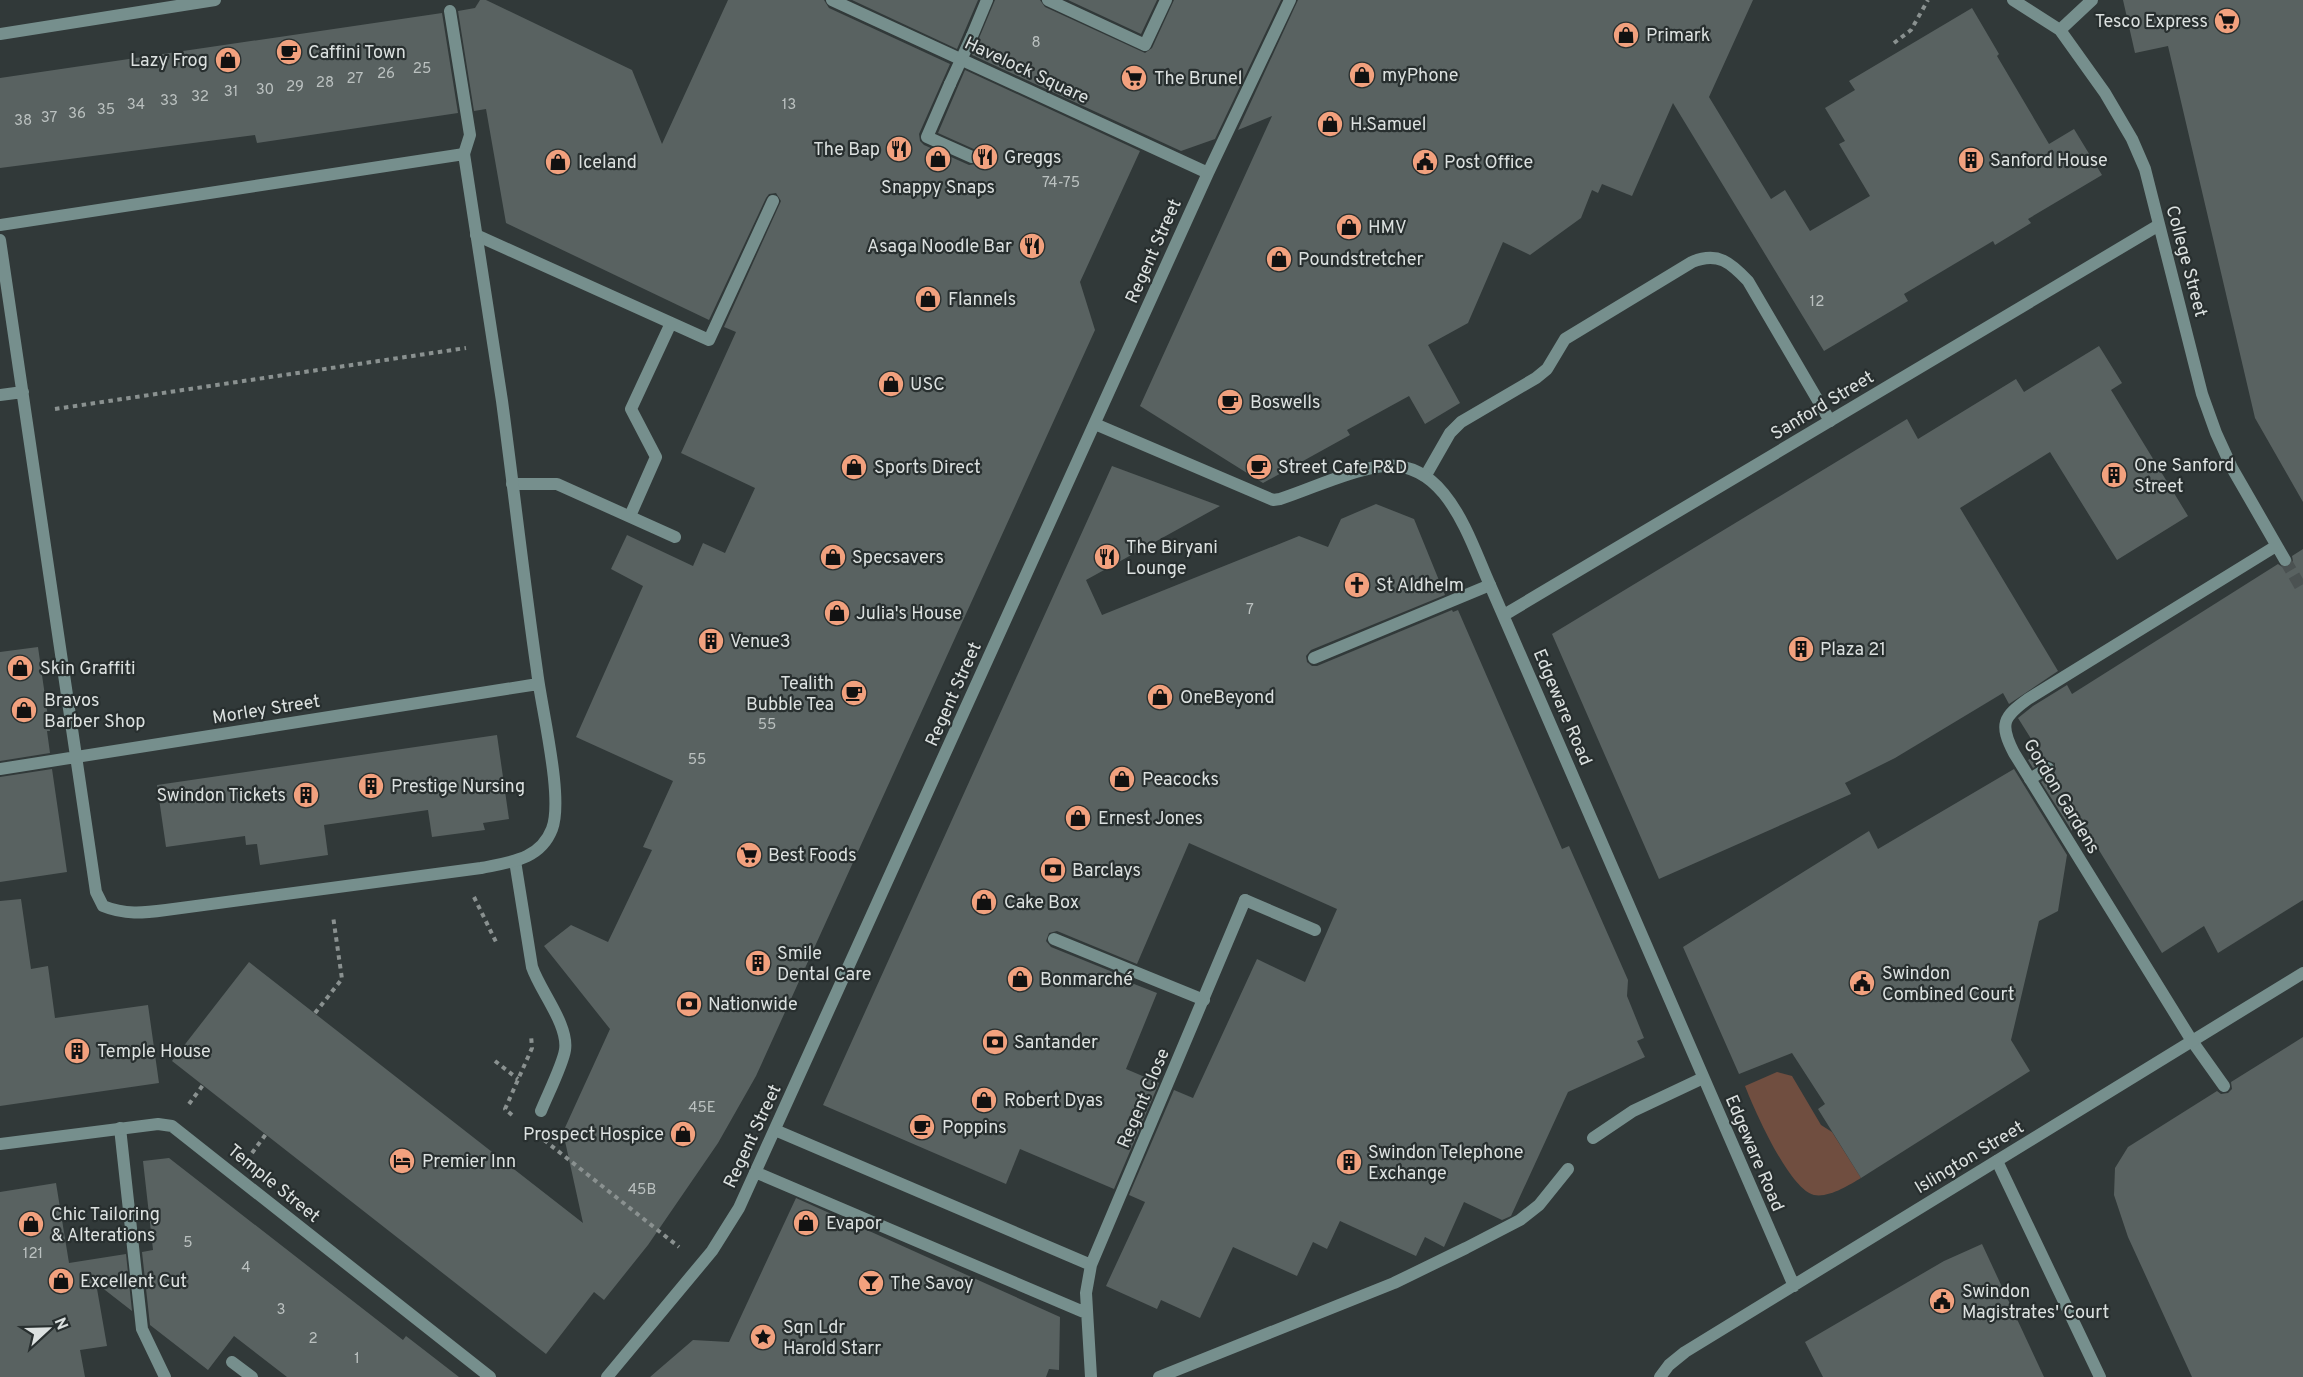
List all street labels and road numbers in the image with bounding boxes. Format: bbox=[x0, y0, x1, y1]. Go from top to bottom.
street label: Havelock Square bbox=[960, 32, 1092, 110]
street label: Regent Street bbox=[1121, 196, 1188, 307]
street label: College Street bbox=[2160, 203, 2212, 320]
street label: Sanford Street bbox=[1767, 366, 1879, 446]
street label: Regent Street bbox=[921, 639, 988, 750]
street label: Edgeware Road bbox=[1527, 646, 1597, 769]
street label: Morley Street bbox=[211, 691, 322, 730]
street label: Gordon Gardens bbox=[2017, 735, 2104, 859]
street label: Regent Close bbox=[1113, 1045, 1176, 1152]
street label: Regent Street bbox=[719, 1081, 787, 1192]
street label: Edgeware Road bbox=[1719, 1092, 1789, 1215]
street label: Islington Street bbox=[1911, 1117, 2029, 1200]
street label: Temple Street bbox=[222, 1140, 324, 1229]

